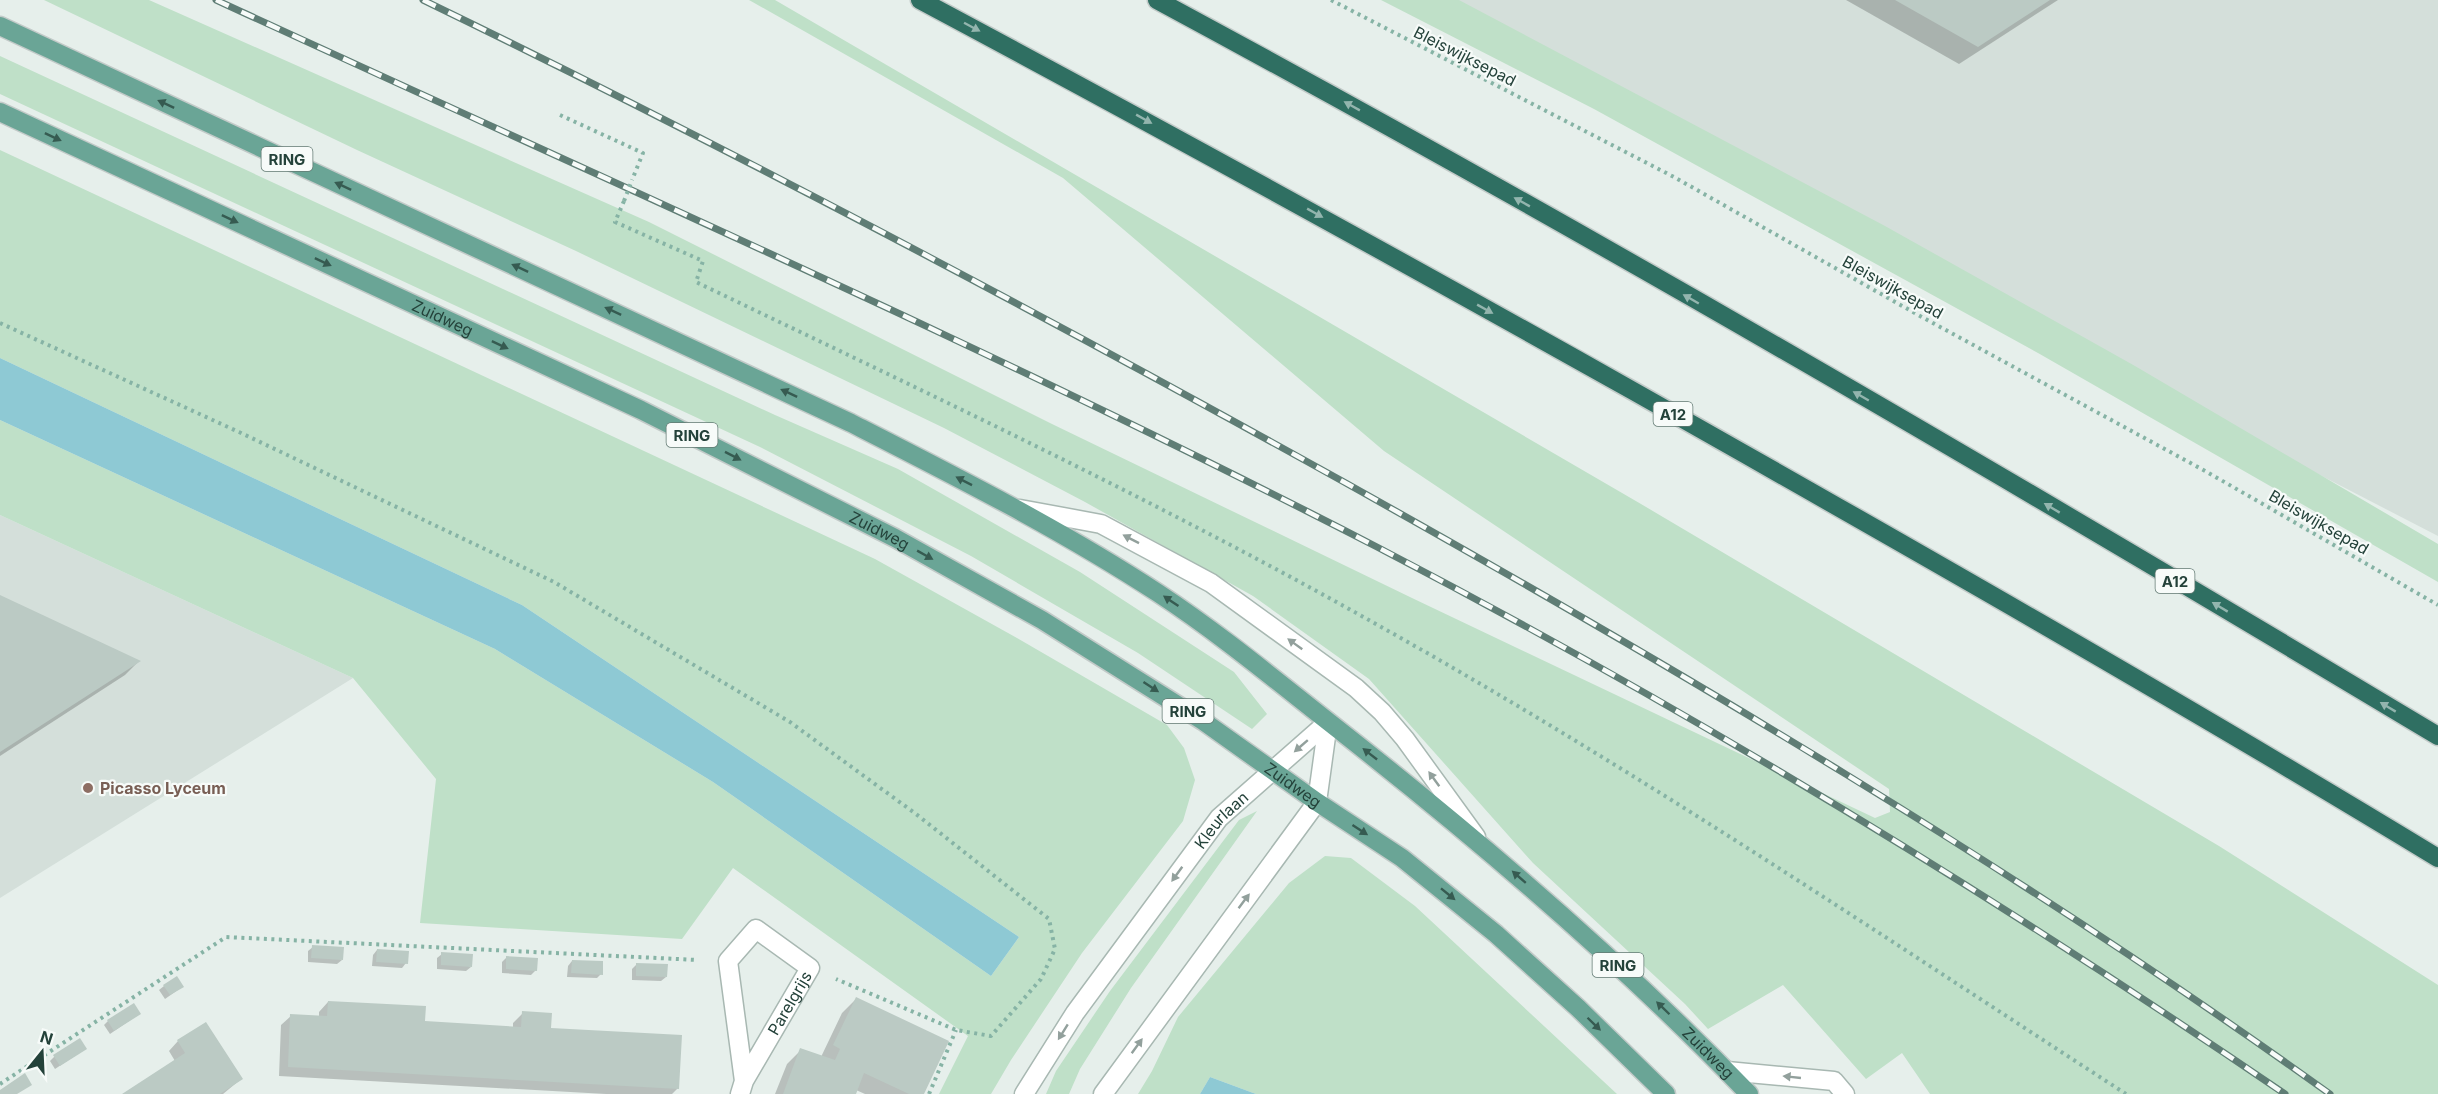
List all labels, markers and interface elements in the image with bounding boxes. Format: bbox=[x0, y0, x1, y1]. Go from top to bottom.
one-way arrow bbox=[963, 22, 981, 32]
street label: Bleiswijksepad bbox=[1411, 22, 1519, 90]
one-way arrow bbox=[158, 99, 175, 108]
one-way arrow bbox=[1343, 101, 1360, 111]
one-way arrow bbox=[1136, 114, 1153, 124]
one-way arrow bbox=[45, 132, 62, 141]
road number: RING bbox=[262, 147, 312, 171]
one-way arrow bbox=[335, 181, 352, 190]
one-way arrow bbox=[1513, 197, 1530, 207]
one-way arrow bbox=[1307, 208, 1324, 218]
one-way arrow bbox=[221, 214, 239, 224]
street label: Bleiswijksepad bbox=[1839, 251, 1947, 323]
one-way arrow bbox=[315, 258, 332, 267]
one-way arrow bbox=[511, 263, 529, 273]
one-way arrow bbox=[1682, 294, 1699, 304]
street label: Zuidweg bbox=[409, 295, 476, 341]
one-way arrow bbox=[1477, 303, 1493, 314]
one-way arrow bbox=[603, 306, 621, 316]
one-way arrow bbox=[492, 340, 509, 349]
one-way arrow bbox=[781, 389, 798, 398]
one-way arrow bbox=[1852, 391, 1869, 401]
road number: A12 bbox=[1654, 402, 1692, 426]
road number: RING bbox=[666, 423, 718, 447]
one-way arrow bbox=[724, 451, 741, 461]
one-way arrow bbox=[955, 476, 972, 486]
street label: Bleiswijksepad bbox=[2265, 485, 2373, 559]
one-way arrow bbox=[2043, 503, 2060, 513]
street label: Zuidweg bbox=[846, 507, 913, 554]
one-way arrow bbox=[1123, 535, 1140, 544]
one-way arrow bbox=[917, 549, 933, 560]
road number: A12 bbox=[2156, 569, 2194, 593]
one-way arrow bbox=[1162, 596, 1179, 607]
one-way arrow bbox=[2212, 602, 2228, 613]
one-way arrow bbox=[1288, 638, 1304, 650]
one-way arrow bbox=[1143, 682, 1159, 693]
road number: RING bbox=[1162, 699, 1214, 723]
one-way arrow bbox=[2380, 701, 2396, 712]
one-way arrow bbox=[1294, 739, 1309, 752]
one-way arrow bbox=[1362, 748, 1377, 760]
street label: Zuidweg bbox=[1261, 758, 1325, 812]
one-way arrow bbox=[1428, 771, 1440, 787]
place label: Picasso Lyceum bbox=[100, 778, 226, 798]
marker: Picasso Lyceum bbox=[81, 781, 95, 795]
street label: Kleurlaan bbox=[1190, 787, 1252, 853]
one-way arrow bbox=[1351, 824, 1367, 836]
one-way arrow bbox=[1172, 867, 1184, 882]
one-way arrow bbox=[1512, 871, 1527, 884]
one-way arrow bbox=[1440, 888, 1456, 901]
one-way arrow bbox=[1238, 893, 1251, 909]
road number: RING bbox=[1592, 953, 1644, 977]
street label: Parelgrijs bbox=[763, 967, 816, 1038]
one-way arrow bbox=[1656, 1001, 1671, 1015]
one-way arrow bbox=[1587, 1016, 1601, 1030]
north arrow bbox=[12, 1022, 72, 1082]
street label: Zuidweg bbox=[1678, 1023, 1738, 1083]
one-way arrow bbox=[1058, 1024, 1069, 1040]
text: N bbox=[38, 1026, 56, 1049]
one-way arrow bbox=[1131, 1039, 1143, 1054]
one-way arrow bbox=[1782, 1072, 1801, 1082]

